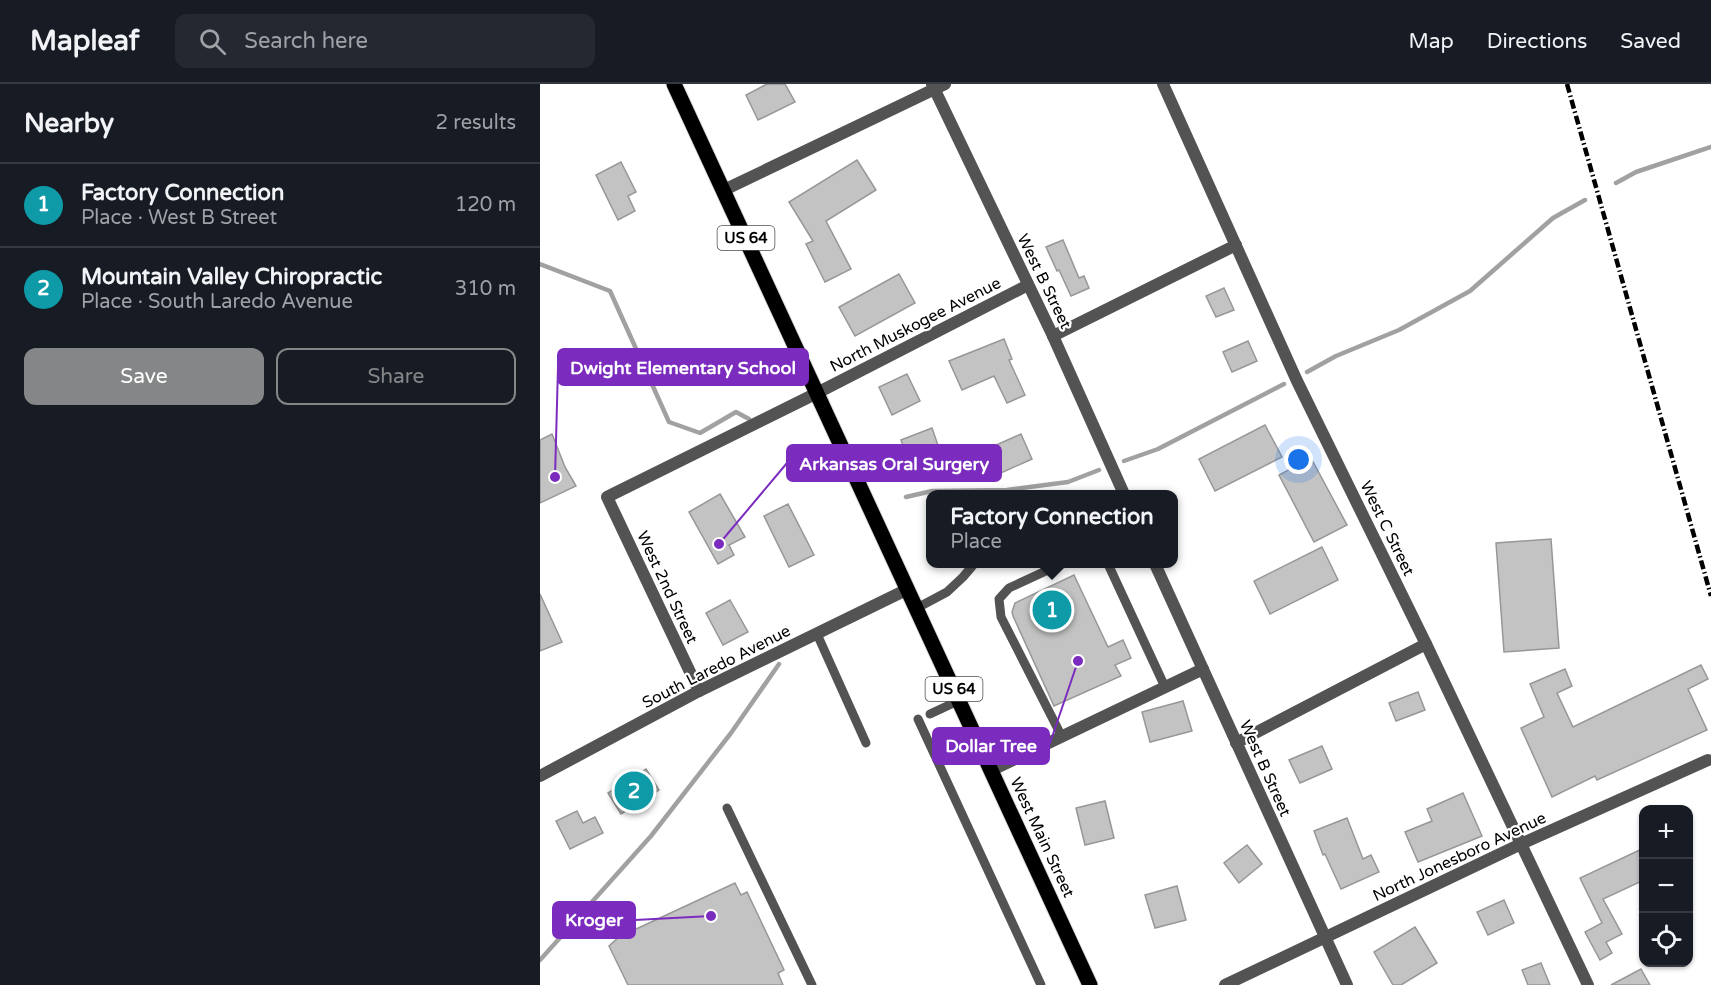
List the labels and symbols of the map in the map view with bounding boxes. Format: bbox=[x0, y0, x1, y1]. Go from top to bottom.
road number: US 64 bbox=[718, 226, 774, 250]
street label: West B Street bbox=[1012, 231, 1076, 332]
street label: North Muskogee Avenue bbox=[827, 273, 1004, 377]
callout: Dwight Elementary School bbox=[558, 349, 808, 385]
text: Dwight Elementary School bbox=[570, 357, 796, 379]
callout: Arkansas Oral Surgery bbox=[787, 445, 1001, 481]
your location bbox=[1284, 445, 1313, 474]
text: Arkansas Oral Surgery bbox=[799, 453, 989, 475]
street label: West C Street bbox=[1355, 478, 1419, 579]
street label: West 2nd Street bbox=[632, 528, 702, 647]
pin: 1 bbox=[1032, 588, 1072, 632]
street label: South Laredo Avenue bbox=[639, 621, 794, 713]
road number: US 64 bbox=[926, 677, 982, 701]
street label: West B Street bbox=[1235, 717, 1295, 820]
callout: Dollar Tree bbox=[933, 728, 1049, 764]
text: Dollar Tree bbox=[945, 735, 1037, 757]
pin: 2 bbox=[614, 768, 653, 814]
street label: West Main Street bbox=[1005, 774, 1079, 901]
street label: North Jonesboro Avenue bbox=[1370, 808, 1549, 906]
callout: Kroger bbox=[553, 902, 635, 938]
text: Kroger bbox=[565, 909, 624, 931]

